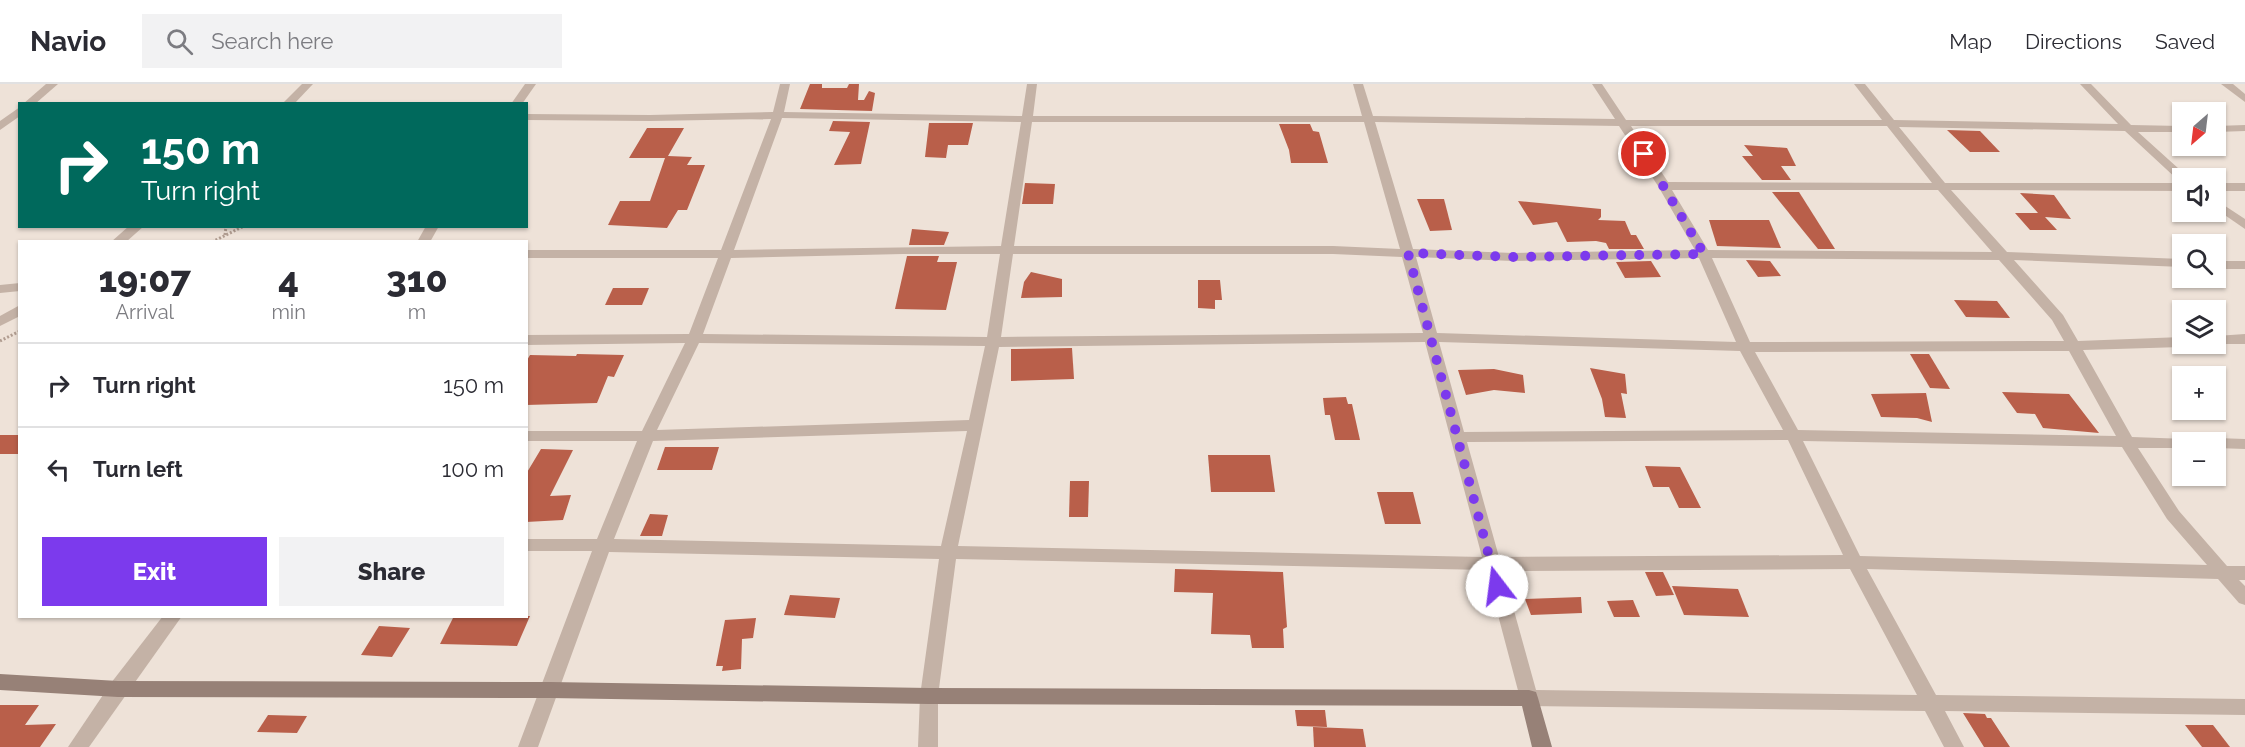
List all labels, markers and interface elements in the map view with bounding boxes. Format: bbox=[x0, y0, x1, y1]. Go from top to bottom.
search box bbox=[142, 14, 562, 68]
text: Navio bbox=[30, 25, 106, 58]
icon: search bbox=[163, 25, 196, 58]
text: Search here bbox=[211, 28, 333, 54]
text: Map bbox=[1949, 29, 1992, 54]
text: Directions bbox=[2025, 29, 2122, 54]
text: Saved bbox=[2155, 29, 2215, 54]
north arrow bbox=[2172, 102, 2226, 156]
map controls bbox=[2172, 102, 2226, 486]
text: 150 m bbox=[141, 125, 260, 174]
icon: right bbox=[42, 126, 120, 204]
pin bbox=[1618, 128, 1669, 179]
icon: arrive bbox=[1627, 137, 1660, 170]
button: sound bbox=[2172, 168, 2226, 222]
text: Turn right bbox=[141, 175, 260, 206]
button: search bbox=[2172, 234, 2226, 288]
text: 19:07 bbox=[98, 258, 191, 300]
text: 4 bbox=[278, 258, 299, 300]
text: 310 bbox=[386, 258, 448, 300]
text: Arrival bbox=[115, 300, 174, 324]
text: min bbox=[271, 300, 306, 324]
text: m bbox=[408, 300, 426, 324]
button: layers bbox=[2172, 300, 2226, 354]
button: + bbox=[2172, 366, 2226, 420]
icon: right bbox=[42, 369, 75, 402]
text: Turn right bbox=[93, 372, 196, 398]
text: 150 m bbox=[443, 372, 504, 398]
button: − bbox=[2172, 432, 2226, 486]
icon: left bbox=[42, 453, 75, 486]
text: Turn left bbox=[93, 456, 183, 482]
text: 100 m bbox=[442, 456, 504, 482]
button: Exit bbox=[42, 537, 267, 606]
button: Share bbox=[279, 537, 504, 606]
position arrow bbox=[1465, 554, 1529, 618]

